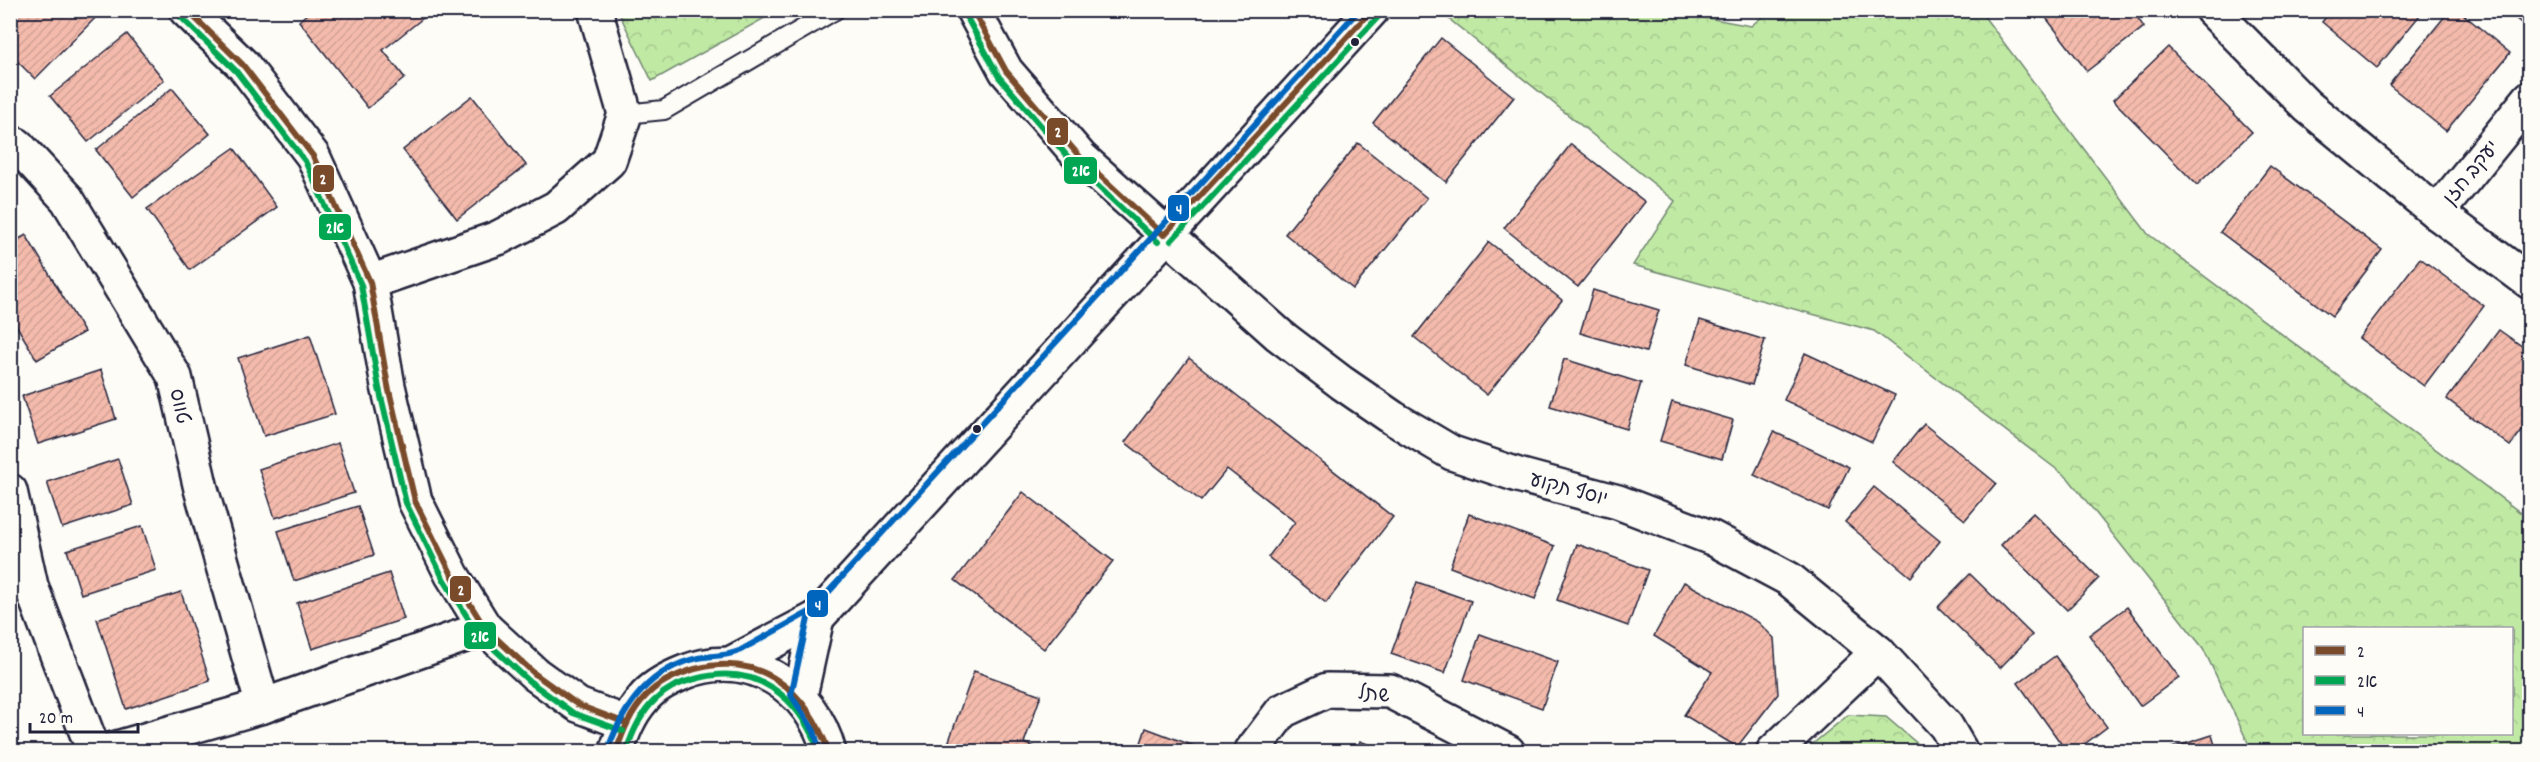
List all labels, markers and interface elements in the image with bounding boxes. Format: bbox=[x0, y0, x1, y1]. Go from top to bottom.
unlabelled marker bbox=[1349, 36, 1361, 48]
line badge: 2 bbox=[1046, 117, 1069, 146]
text: 2 bbox=[1055, 122, 1062, 145]
street label: יעקב חזן bbox=[2437, 135, 2507, 212]
line badge: 2א bbox=[1063, 156, 1098, 185]
text: 2א bbox=[1072, 161, 1090, 184]
line badge: 2 bbox=[312, 164, 335, 193]
text: 2 bbox=[320, 169, 327, 192]
line badge: 4 bbox=[1167, 194, 1190, 222]
text: 4 bbox=[1176, 199, 1182, 222]
line badge: 2א bbox=[318, 213, 352, 241]
text: 2א bbox=[326, 218, 344, 241]
street label: טווס bbox=[160, 386, 196, 427]
unlabelled marker bbox=[971, 423, 983, 435]
street label: יוסף תקוע bbox=[1526, 467, 1610, 515]
line badge: 2 bbox=[449, 575, 472, 603]
text: 2 bbox=[458, 580, 465, 603]
line badge: 4 bbox=[806, 589, 829, 618]
text: 4 bbox=[815, 595, 821, 618]
line badge: 2א bbox=[463, 621, 497, 650]
text: 2א bbox=[471, 627, 489, 650]
legend bbox=[2303, 627, 2513, 735]
text: 2 bbox=[2357, 641, 2365, 666]
text: 2א bbox=[2357, 671, 2377, 696]
street label: שתל bbox=[1356, 680, 1391, 712]
scale bar bbox=[30, 696, 138, 734]
text: 4 bbox=[2357, 701, 2364, 726]
text: 20 m bbox=[39, 707, 73, 732]

